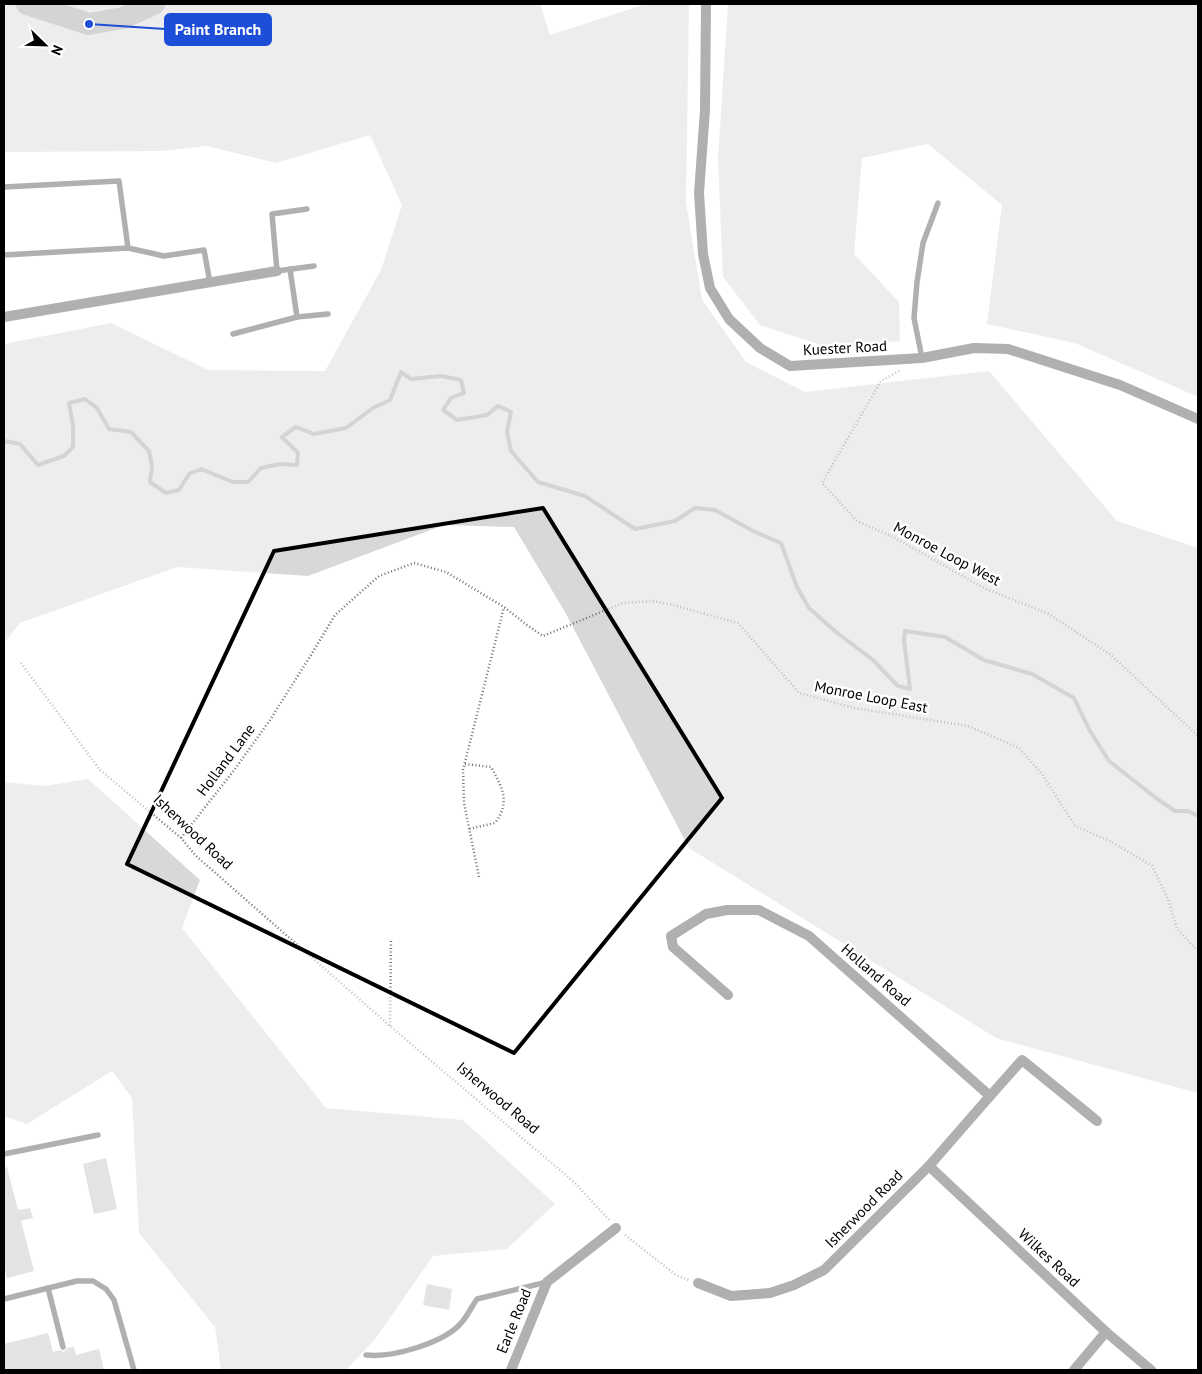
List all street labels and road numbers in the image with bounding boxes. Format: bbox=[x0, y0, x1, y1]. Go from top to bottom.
street label: Kuester Road bbox=[802, 336, 887, 359]
street label: Monroe Loop West bbox=[890, 517, 1004, 590]
street label: Monroe Loop East bbox=[813, 676, 929, 717]
street label: Holland Lane bbox=[192, 720, 259, 799]
street label: Isherwood Road bbox=[149, 790, 237, 873]
street label: Holland Road bbox=[838, 939, 915, 1010]
street label: Isherwood Road bbox=[453, 1057, 544, 1138]
street label: Isherwood Road bbox=[821, 1166, 907, 1252]
street label: Wilkes Road bbox=[1015, 1224, 1084, 1291]
street label: Earle Road bbox=[492, 1286, 535, 1356]

